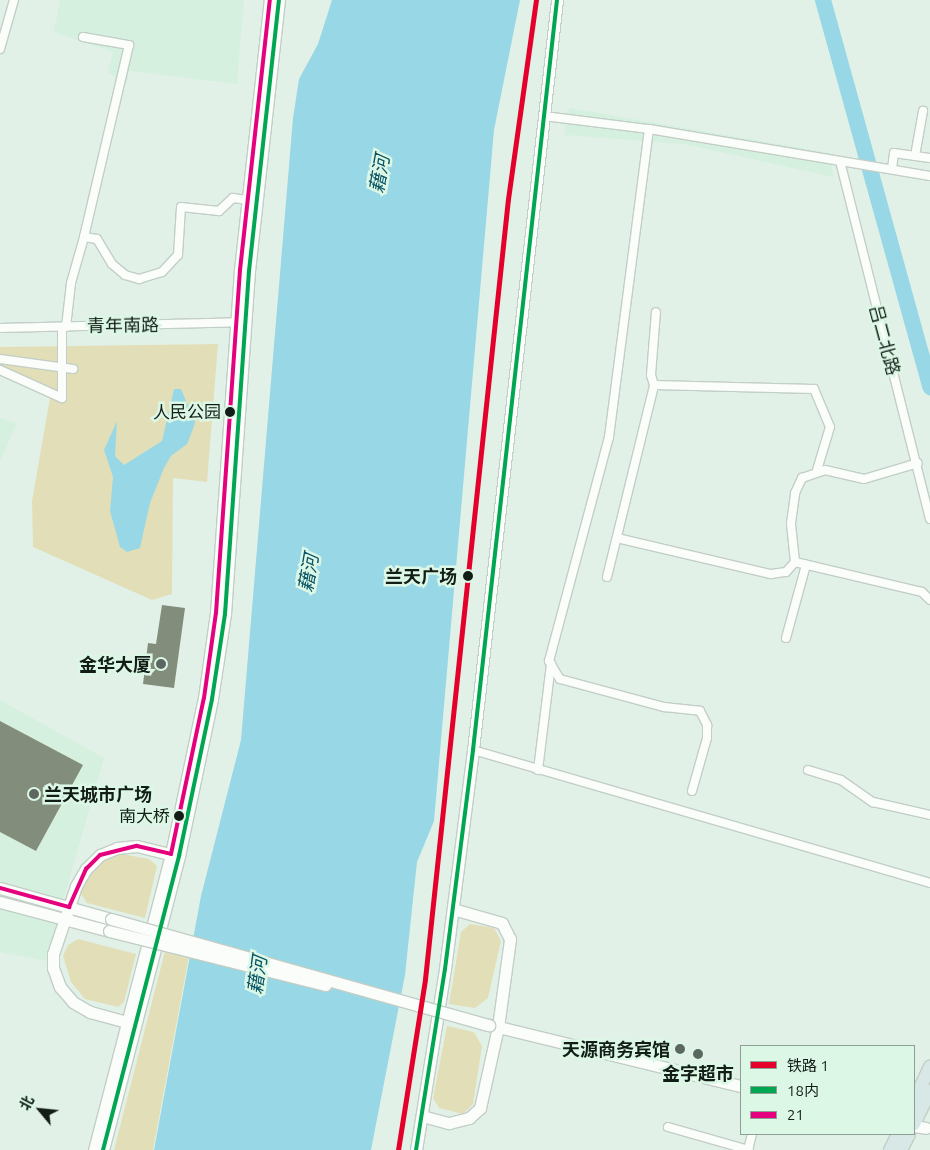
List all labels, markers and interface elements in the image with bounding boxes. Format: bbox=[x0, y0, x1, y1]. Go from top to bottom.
water label: 藉河 bbox=[365, 153, 395, 195]
street label: 吕二北路 bbox=[865, 302, 905, 378]
street label: 青年南路 bbox=[87, 314, 159, 336]
place label: 人民公园 bbox=[153, 402, 221, 422]
marker: 人民公园 bbox=[225, 407, 235, 417]
water label: 藉河 bbox=[294, 552, 324, 594]
place label: 兰天广场 bbox=[385, 565, 457, 587]
marker: 兰天广场 bbox=[461, 569, 475, 583]
place label: 金华大厦 bbox=[79, 653, 151, 675]
marker: 金华大厦 bbox=[155, 658, 167, 670]
place label: 兰天城市广场 bbox=[44, 783, 152, 805]
marker: 兰天城市广场 bbox=[28, 788, 40, 800]
place label: 南大桥 bbox=[119, 806, 170, 826]
marker: 南大桥 bbox=[174, 811, 184, 821]
water label: 藉河 bbox=[244, 955, 272, 995]
place label: 天源商务宾馆 bbox=[562, 1038, 670, 1060]
marker: 天源商务宾馆 bbox=[674, 1043, 686, 1055]
legend bbox=[740, 1045, 915, 1135]
marker: 金字超市 bbox=[692, 1048, 704, 1060]
text: 铁路 1 bbox=[787, 1057, 829, 1074]
place label: 金字超市 bbox=[662, 1062, 734, 1084]
text: 18内 bbox=[787, 1082, 819, 1099]
north arrow bbox=[15, 1085, 65, 1135]
text: 北 bbox=[16, 1093, 37, 1113]
text: 21 bbox=[787, 1106, 804, 1123]

